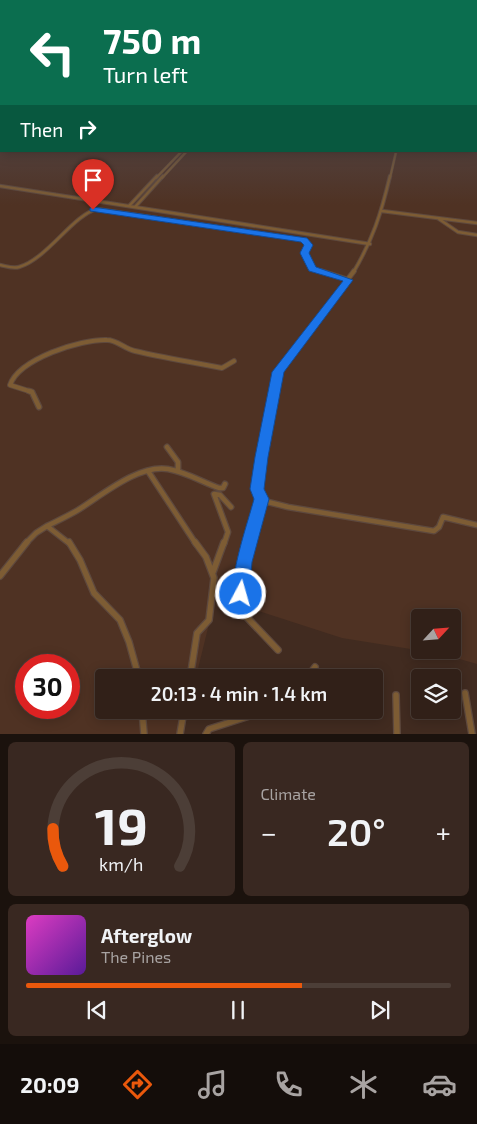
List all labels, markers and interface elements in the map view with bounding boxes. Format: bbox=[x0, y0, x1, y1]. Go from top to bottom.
text: 750 m bbox=[103, 19, 201, 61]
icon: left bbox=[20, 20, 85, 85]
text: Turn left bbox=[103, 61, 188, 87]
icon: right bbox=[73, 115, 101, 143]
text: Then bbox=[20, 118, 63, 141]
pin bbox=[72, 159, 114, 210]
icon: arrive bbox=[79, 166, 107, 194]
position arrow bbox=[214, 567, 266, 619]
north arrow bbox=[411, 609, 461, 659]
map controls bbox=[411, 609, 461, 719]
speed limit sign: 30 bbox=[15, 654, 80, 719]
button: layers bbox=[411, 669, 461, 719]
text: 20:13 · 4 min · 1.4 km bbox=[151, 682, 327, 705]
text: Climate bbox=[261, 784, 316, 803]
text: 19 bbox=[95, 793, 148, 855]
text: 20° bbox=[327, 808, 386, 854]
text: − bbox=[261, 815, 277, 849]
text: + bbox=[436, 815, 451, 849]
text: km/h bbox=[99, 853, 143, 875]
text: Afterglow bbox=[101, 924, 192, 947]
text: The Pines bbox=[101, 947, 171, 966]
icon: previous bbox=[83, 996, 111, 1024]
icon: pause bbox=[224, 996, 252, 1024]
icon: next bbox=[366, 996, 394, 1024]
icon: directions bbox=[120, 1067, 155, 1102]
icon: music bbox=[195, 1067, 230, 1102]
icon: phone bbox=[271, 1067, 306, 1102]
icon: climate bbox=[346, 1067, 381, 1102]
icon: car bbox=[422, 1067, 457, 1102]
text: 20:09 bbox=[20, 1071, 79, 1097]

